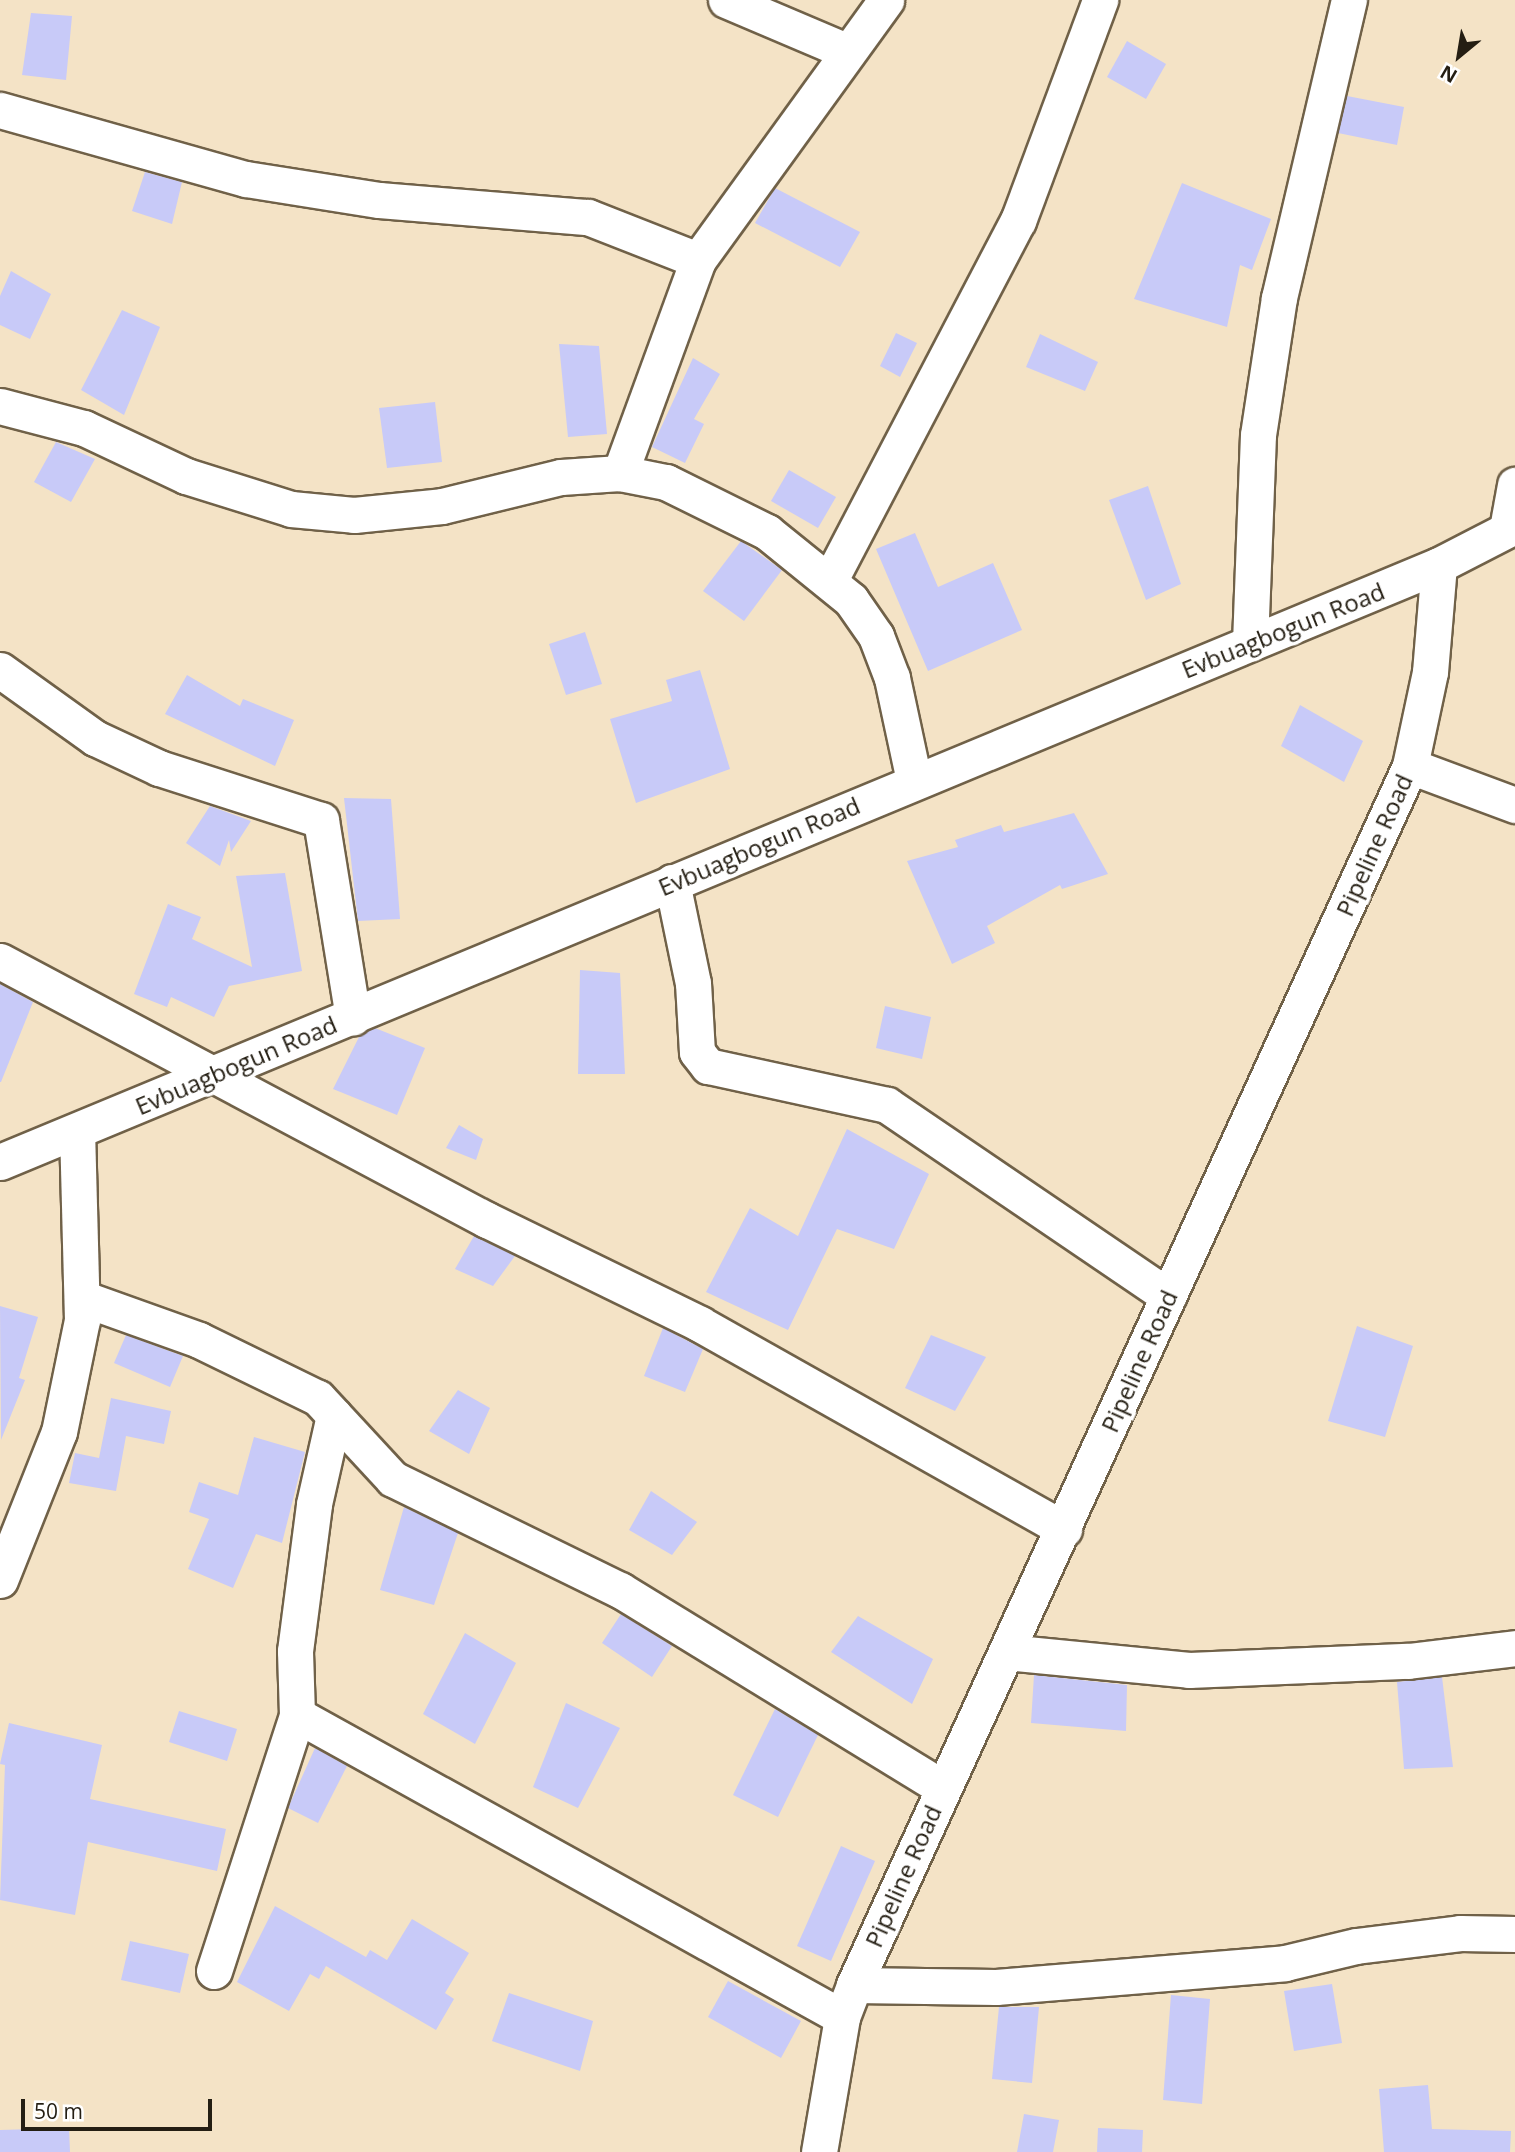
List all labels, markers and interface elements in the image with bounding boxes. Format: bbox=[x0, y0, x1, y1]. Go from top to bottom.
north arrow bbox=[1424, 21, 1494, 91]
text: N bbox=[1435, 59, 1462, 89]
street label: Evbuagbogun Road bbox=[1177, 576, 1389, 684]
street label: Pipeline Road bbox=[1330, 769, 1418, 921]
street label: Evbuagbogun Road bbox=[654, 791, 864, 901]
street label: Evbuagbogun Road bbox=[131, 1010, 341, 1120]
street label: Pipeline Road bbox=[1095, 1285, 1183, 1437]
street label: Pipeline Road bbox=[859, 1800, 947, 1952]
scale bar bbox=[24, 2086, 215, 2130]
text: 50 m bbox=[34, 2097, 83, 2125]

